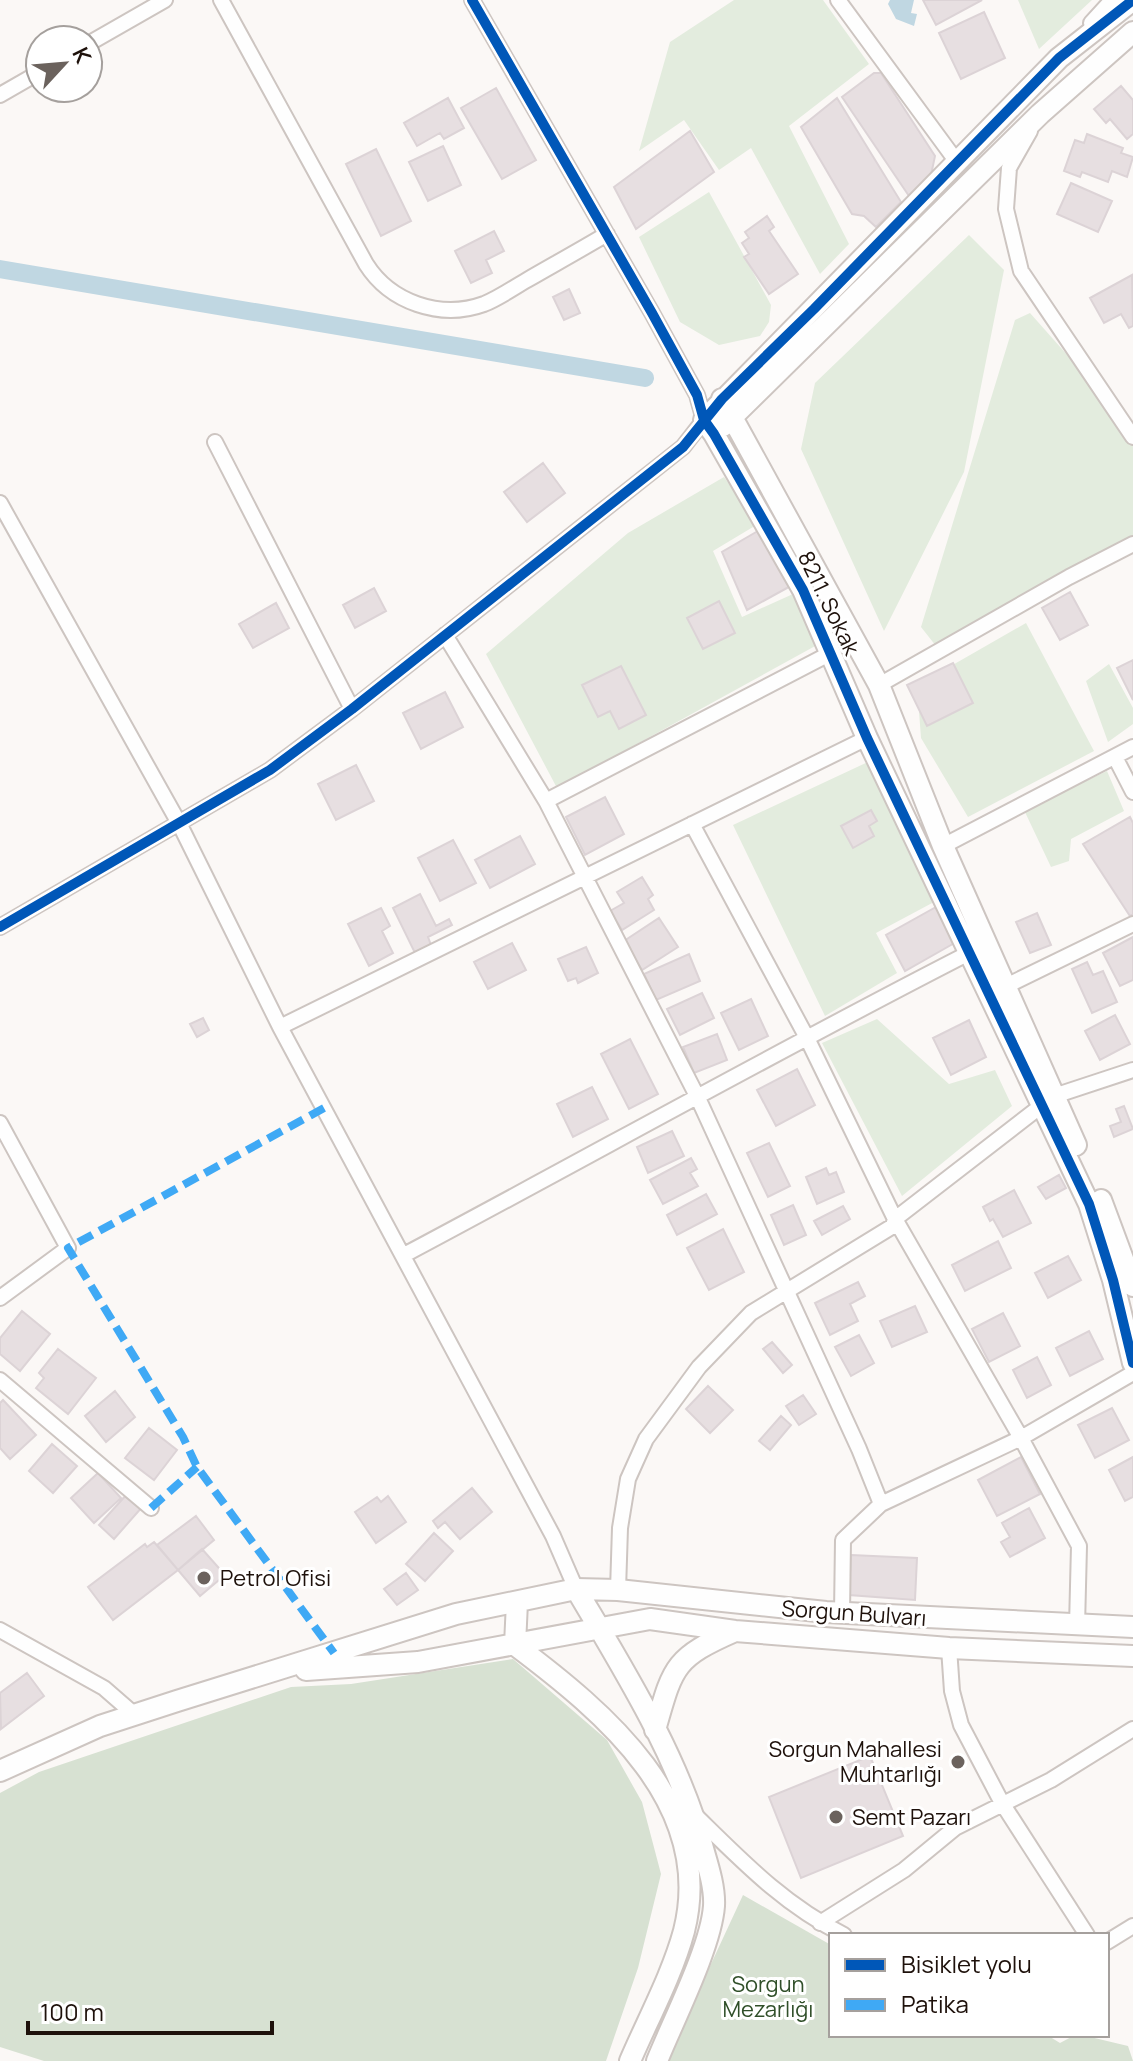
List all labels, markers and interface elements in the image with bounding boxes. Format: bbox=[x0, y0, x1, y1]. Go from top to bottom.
north arrow bbox=[24, 24, 104, 104]
text: K bbox=[65, 42, 99, 69]
street label: 8211. Sokak bbox=[791, 546, 868, 661]
place label: Petrol Ofisi bbox=[220, 1563, 331, 1593]
marker: Petrol Ofisi bbox=[195, 1569, 213, 1587]
street label: Sorgun Bulvarı bbox=[781, 1593, 927, 1633]
place label: Sorgun Mahallesi Muhtarlığı bbox=[769, 1734, 942, 1789]
marker: Sorgun Mahallesi Muhtarlığı bbox=[949, 1753, 967, 1771]
place label: Semt Pazarı bbox=[852, 1802, 971, 1832]
marker: Semt Pazarı bbox=[827, 1808, 845, 1826]
legend bbox=[829, 1933, 1109, 2037]
text: Bisiklet yolu bbox=[901, 1947, 1032, 1980]
park label: Sorgun Mezarlığı bbox=[723, 1969, 813, 2024]
scale bar bbox=[28, 1985, 272, 2035]
text: Patika bbox=[901, 1987, 969, 2020]
text: 100 m bbox=[40, 1995, 104, 2028]

